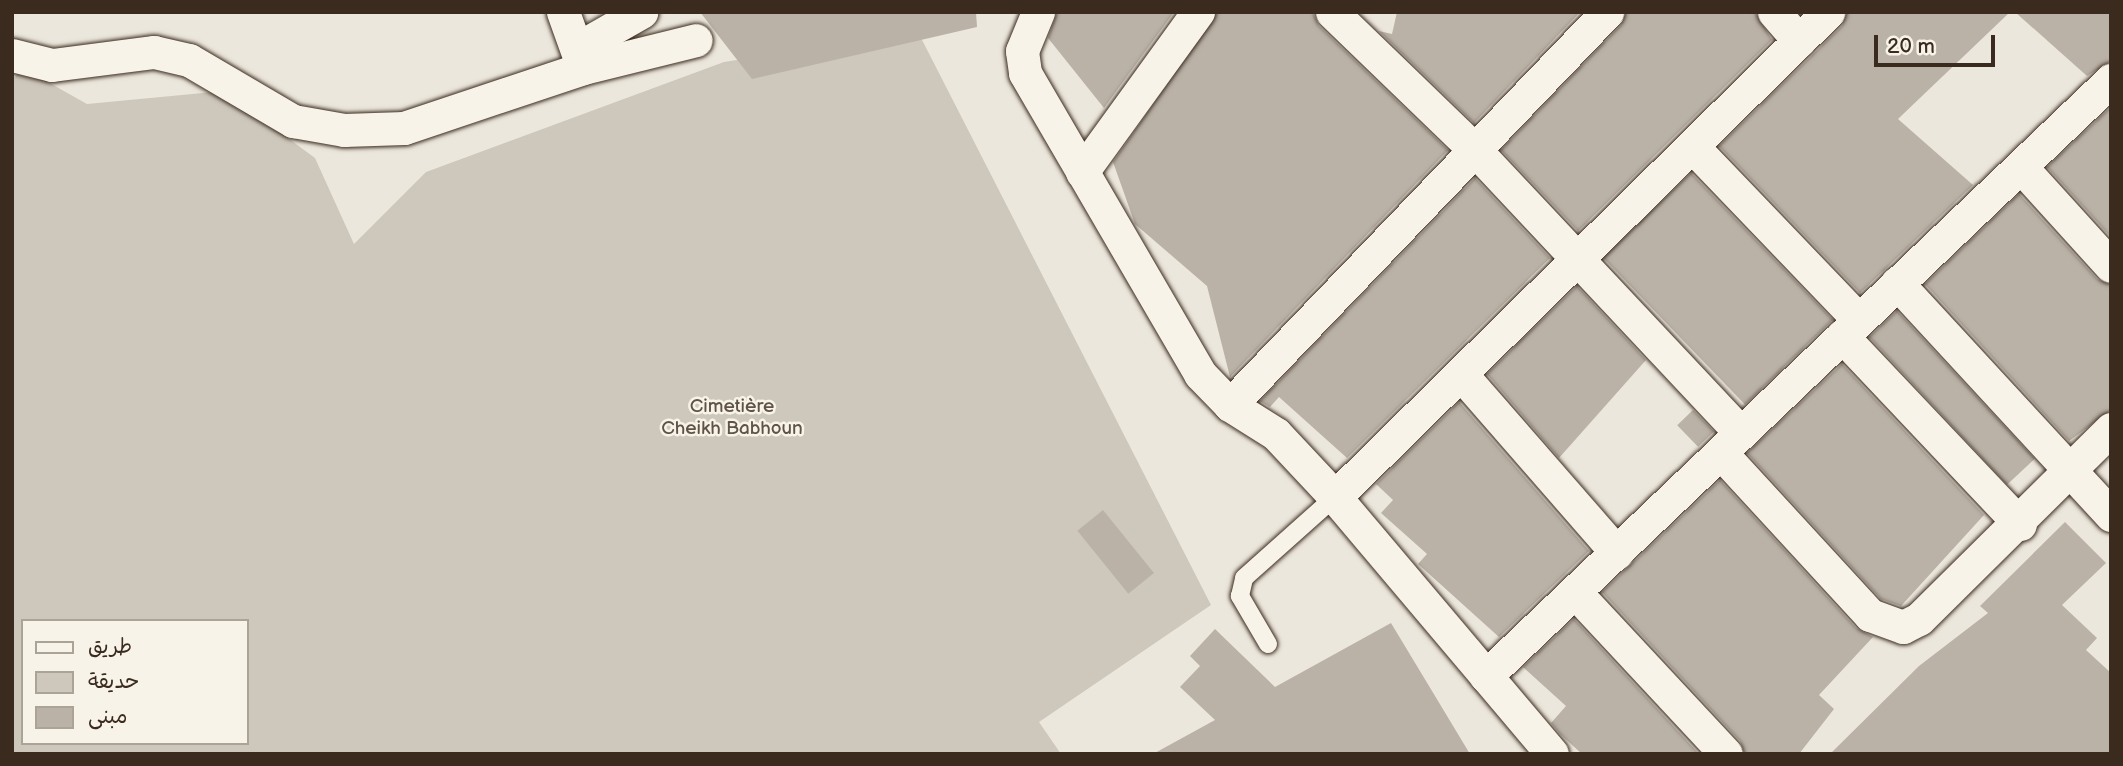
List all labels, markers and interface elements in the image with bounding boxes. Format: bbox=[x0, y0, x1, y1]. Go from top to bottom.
scale bar bbox=[1878, 21, 1999, 65]
text: 20 m bbox=[1887, 34, 1935, 59]
park label: Cimetière Cheikh Babhoun bbox=[661, 396, 803, 440]
legend bbox=[21, 619, 248, 745]
text: طريق bbox=[88, 634, 132, 659]
text: حديقة bbox=[88, 669, 139, 694]
text: مبنى bbox=[88, 704, 127, 729]

